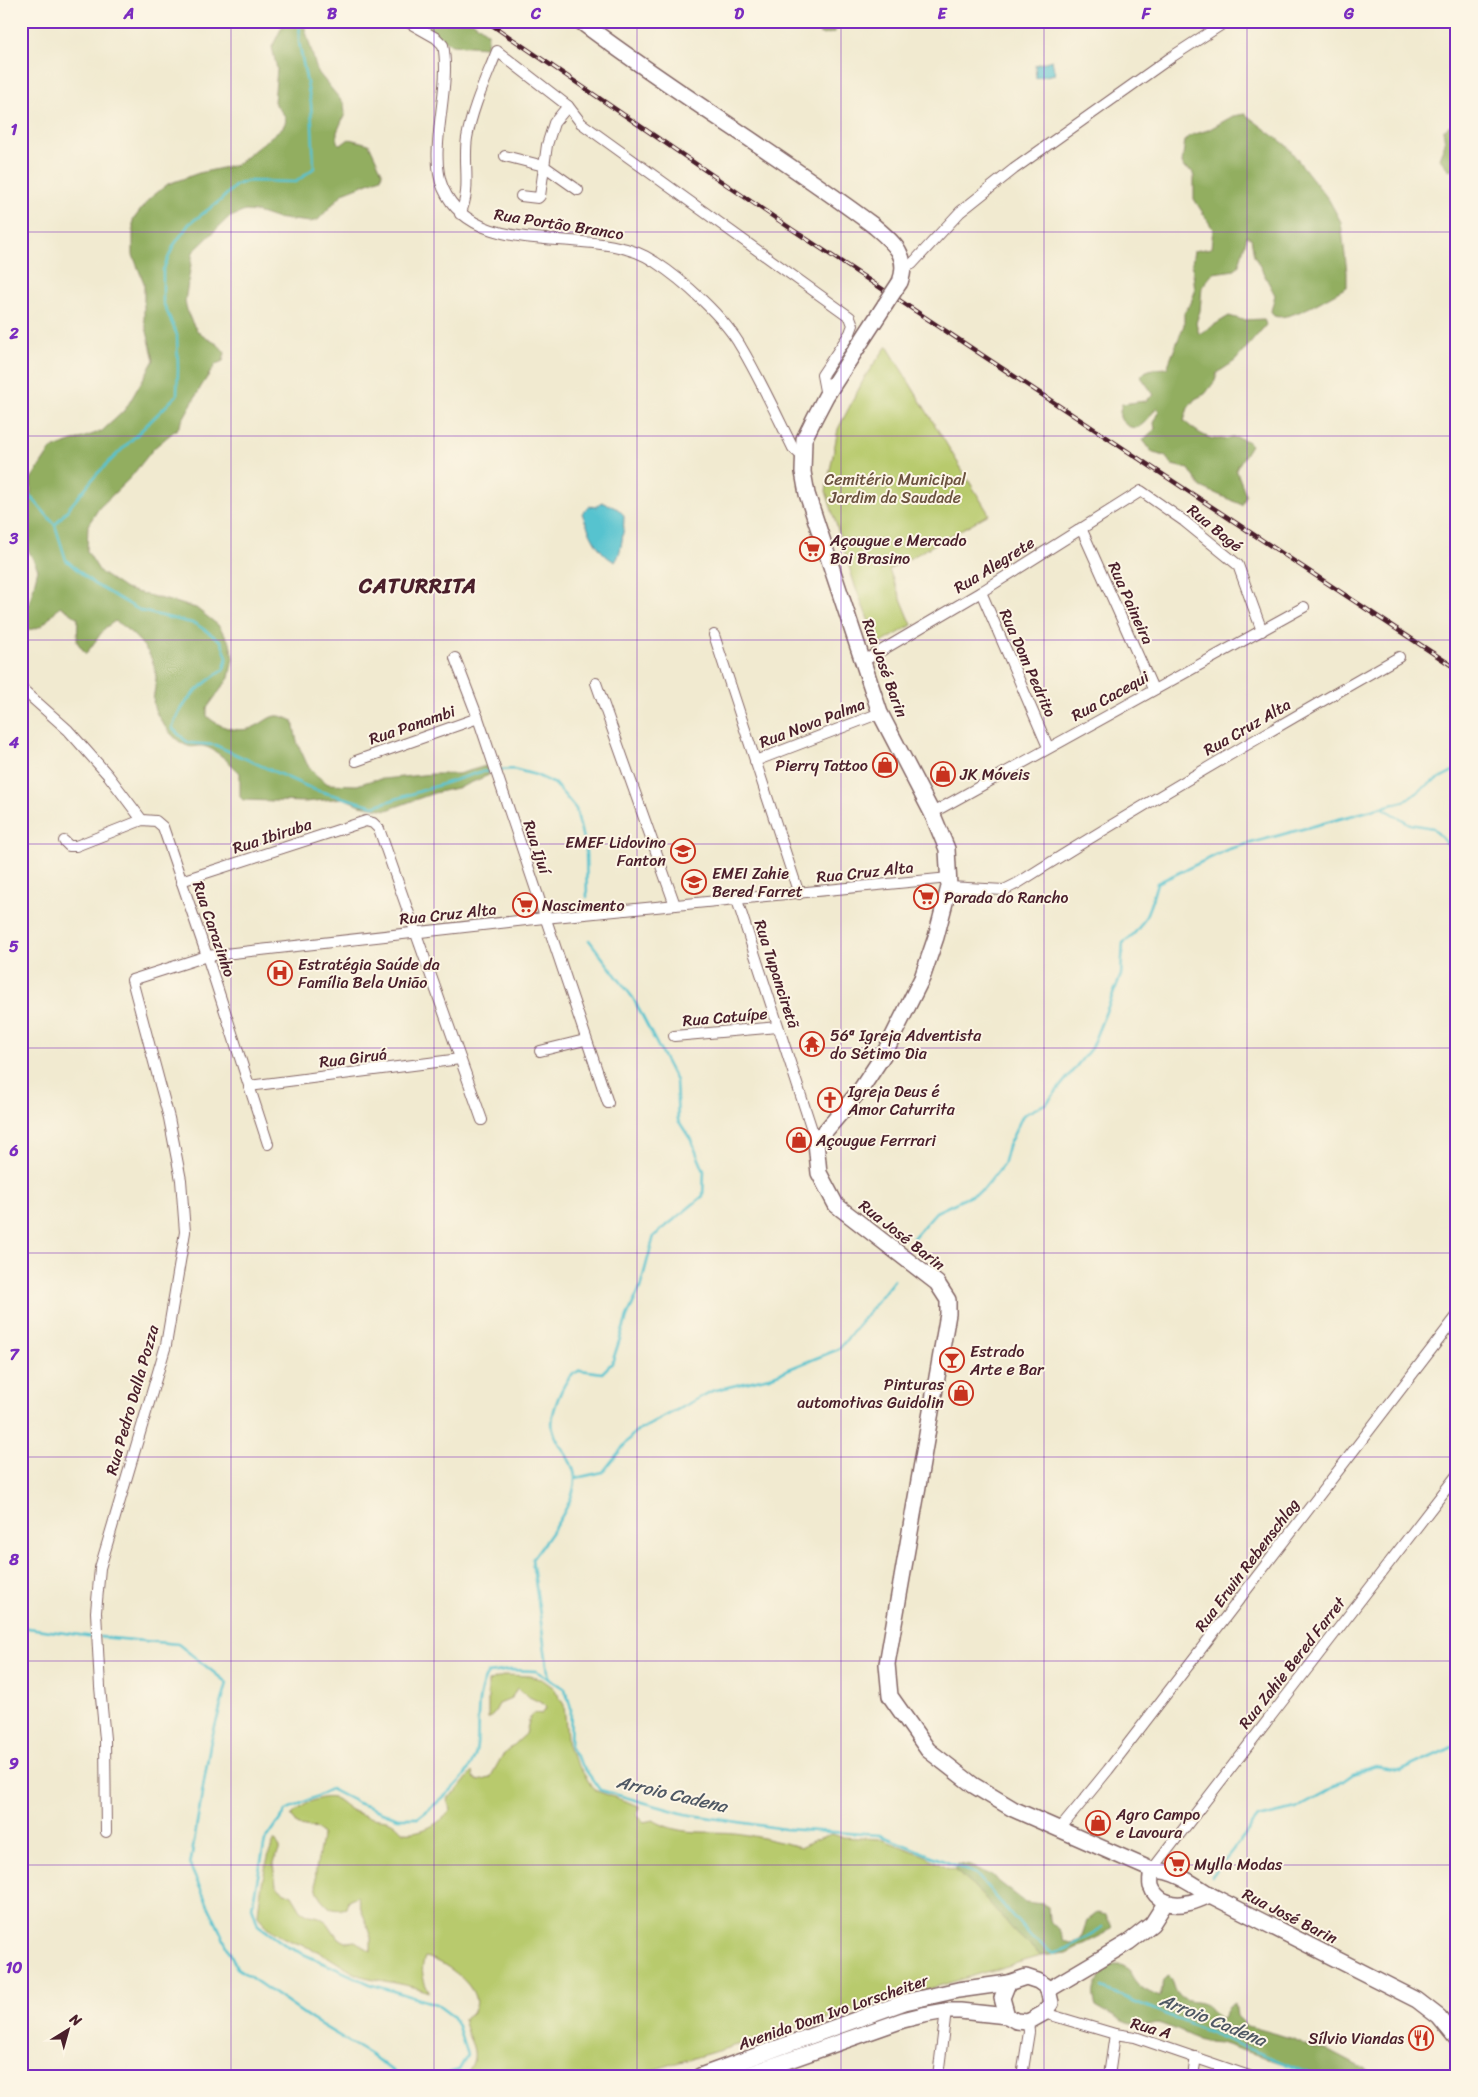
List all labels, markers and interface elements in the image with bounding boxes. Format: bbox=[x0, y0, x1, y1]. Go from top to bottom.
text: A bbox=[123, 0, 134, 28]
text: B bbox=[327, 0, 338, 28]
text: C bbox=[530, 0, 542, 28]
text: D bbox=[734, 0, 744, 28]
text: E bbox=[938, 0, 948, 28]
text: F bbox=[1141, 0, 1152, 28]
text: G bbox=[1343, 0, 1355, 28]
text: 1 bbox=[11, 115, 18, 144]
street label: Rua Portão Branco bbox=[492, 199, 626, 249]
text: 2 bbox=[8, 319, 19, 348]
park label: Cemitério Municipal Jardim da Saudade bbox=[824, 465, 966, 512]
street label: Rua Bagé bbox=[1181, 496, 1249, 560]
text: 3 bbox=[9, 524, 19, 553]
place label: Açougue e Mercado Boi Brasino bbox=[829, 526, 967, 573]
street label: Rua Alegrete bbox=[948, 529, 1040, 601]
supermarket icon: Açougue e Mercado Boi Brasino bbox=[799, 536, 825, 562]
street label: Rua Paineira bbox=[1100, 557, 1162, 649]
district label: CATURRITA bbox=[358, 567, 477, 605]
street label: Rua Dom Pedrito bbox=[991, 604, 1065, 722]
street label: Rua José Barin bbox=[854, 614, 916, 722]
street label: Rua Cacequi bbox=[1066, 662, 1155, 729]
street label: Rua Nova Palma bbox=[755, 690, 869, 756]
street label: Rua Cruz Alta bbox=[1198, 690, 1296, 764]
street label: Rua Panambi bbox=[365, 696, 460, 753]
text: 4 bbox=[8, 728, 19, 757]
place label: Pierry Tattoo bbox=[775, 751, 868, 780]
shop icon: Pierry Tattoo bbox=[872, 752, 898, 778]
place label: JK Móveis bbox=[959, 760, 1031, 789]
shop icon: JK Móveis bbox=[930, 761, 956, 787]
street label: Rua Ibiruba bbox=[229, 809, 316, 862]
street label: Rua Ijuí bbox=[515, 816, 560, 880]
place label: EMEF Lidovino Fanton bbox=[565, 828, 666, 875]
school or university icon: EMEF Lidovino Fanton bbox=[670, 838, 696, 864]
street label: Rua Cruz Alta bbox=[815, 852, 915, 892]
place label: EMEI Zahie Bered Farret bbox=[712, 859, 803, 906]
school or university icon: EMEI Zahie Bered Farret bbox=[681, 869, 707, 895]
street label: Rua Carazinho bbox=[184, 877, 244, 981]
place label: Parada do Rancho bbox=[944, 883, 1068, 912]
supermarket icon: Parada do Rancho bbox=[913, 884, 939, 910]
place label: Nascimento bbox=[542, 891, 625, 920]
supermarket icon: Nascimento bbox=[512, 892, 538, 918]
street label: Rua Cruz Alta bbox=[398, 894, 498, 934]
street label: Rua Tupanciretã bbox=[746, 916, 809, 1033]
text: 5 bbox=[9, 932, 19, 961]
place label: Estratégia Saúde da Família Bela União bbox=[298, 950, 440, 997]
hospital icon: Estratégia Saúde da Família Bela União bbox=[267, 960, 293, 986]
street label: Rua Catuípe bbox=[681, 999, 769, 1035]
place label: 56ª Igreja Adventista do Sétimo Dia bbox=[830, 1021, 982, 1068]
temple icon: 56ª Igreja Adventista do Sétimo Dia bbox=[799, 1031, 825, 1057]
street label: Rua Giruá bbox=[317, 1039, 389, 1077]
place label: Igreja Deus é Amor Caturrita bbox=[847, 1077, 956, 1124]
church icon: Igreja Deus é Amor Caturrita bbox=[817, 1087, 843, 1113]
place label: Açougue Ferrrari bbox=[815, 1126, 936, 1155]
shop icon: Açougue Ferrrari bbox=[786, 1127, 812, 1153]
text: 6 bbox=[8, 1136, 19, 1165]
street label: Rua José Barin bbox=[852, 1192, 952, 1279]
street label: Rua Pedro Dalla Pozza bbox=[97, 1321, 168, 1478]
place label: Estrado Arte e Bar bbox=[969, 1337, 1045, 1384]
text: 7 bbox=[9, 1340, 20, 1369]
bar icon: Estrado Arte e Bar bbox=[939, 1347, 965, 1373]
place label: Pinturas automotivas Guidolin bbox=[797, 1370, 945, 1417]
shop icon: Pinturas automotivas Guidolin bbox=[948, 1380, 974, 1406]
street label: Rua Erwin Rebenschlag bbox=[1187, 1492, 1307, 1638]
text: 8 bbox=[8, 1545, 19, 1574]
street label: Rua Zahie Bered Farret bbox=[1231, 1590, 1353, 1736]
text: 9 bbox=[9, 1749, 19, 1778]
water label: Arroio Cadena bbox=[613, 1766, 732, 1823]
place label: Agro Campo e Lavoura bbox=[1115, 1800, 1200, 1847]
shop icon: Agro Campo e Lavoura bbox=[1085, 1810, 1111, 1836]
place label: Mylla Modas bbox=[1194, 1850, 1283, 1879]
supermarket icon: Mylla Modas bbox=[1164, 1851, 1190, 1877]
street label: Rua José Barin bbox=[1237, 1880, 1343, 1953]
text: 10 bbox=[6, 1953, 22, 1982]
street label: Avenida Dom Ivo Lorscheiter bbox=[733, 1965, 933, 2059]
water label: Arroio Cadena bbox=[1154, 1984, 1273, 2057]
north arrow bbox=[42, 2004, 92, 2054]
text: N bbox=[63, 2007, 87, 2033]
street label: Rua A bbox=[1127, 2008, 1175, 2048]
place label: Sílvio Viandas bbox=[1308, 2024, 1404, 2053]
restaurant icon: Sílvio Viandas bbox=[1408, 2025, 1434, 2051]

